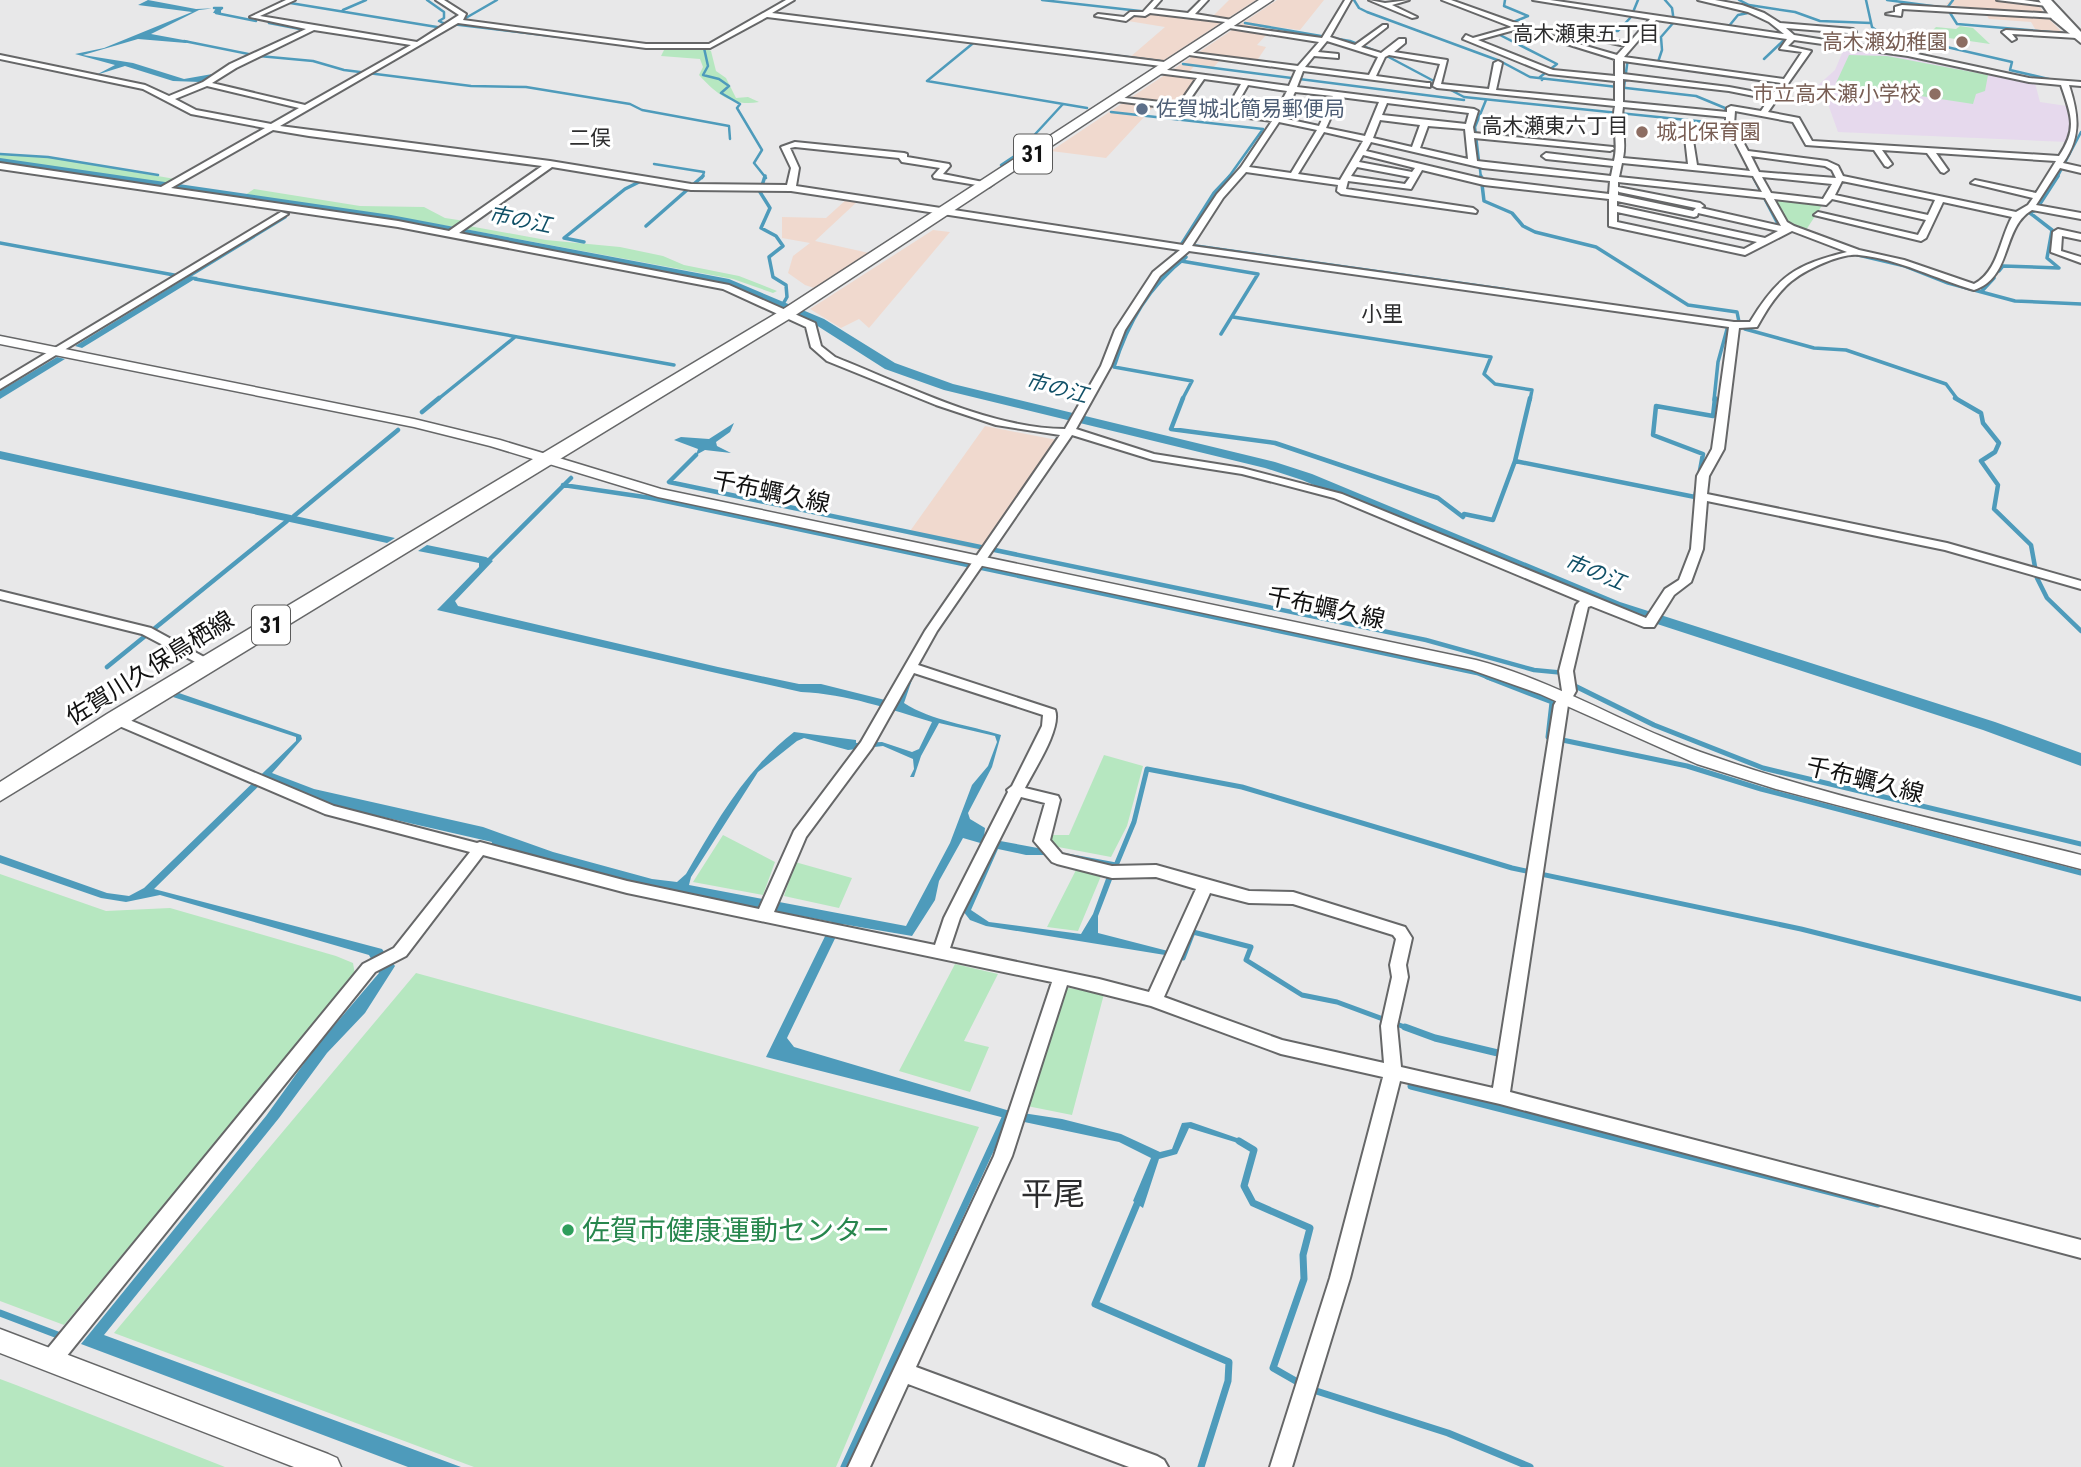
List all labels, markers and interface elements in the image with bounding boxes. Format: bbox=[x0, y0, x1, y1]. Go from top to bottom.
district label: 高木瀬東五丁目 bbox=[1513, 22, 1660, 46]
place label: 高木瀬幼稚園 bbox=[1822, 30, 1948, 54]
marker: 高木瀬幼稚園 bbox=[1954, 34, 1970, 50]
place label: 市立高木瀬小学校 bbox=[1753, 82, 1921, 106]
marker: 市立高木瀬小学校 bbox=[1927, 86, 1943, 102]
place label: 佐賀城北簡易郵便局 bbox=[1156, 97, 1345, 121]
marker: 佐賀城北簡易郵便局 bbox=[1134, 101, 1150, 117]
district label: 高木瀬東六丁目 bbox=[1482, 114, 1629, 138]
place label: 城北保育園 bbox=[1656, 120, 1761, 144]
marker: 城北保育園 bbox=[1634, 124, 1650, 140]
district label: 二俣 bbox=[569, 126, 611, 150]
road number: 31 bbox=[1014, 134, 1052, 174]
water label: 市の江 bbox=[487, 202, 555, 238]
district label: 小里 bbox=[1361, 302, 1403, 326]
water label: 市の江 bbox=[1023, 368, 1092, 408]
street label: 千布蠣久線 bbox=[709, 466, 833, 518]
water label: 市の江 bbox=[1561, 549, 1631, 596]
street label: 千布蠣久線 bbox=[1264, 582, 1388, 634]
street label: 佐賀川久保鳥栖線 bbox=[61, 605, 239, 731]
road number: 31 bbox=[252, 606, 290, 645]
street label: 千布蠣久線 bbox=[1803, 752, 1927, 808]
district label: 平尾 bbox=[1021, 1175, 1085, 1213]
place label: 佐賀市健康運動センター bbox=[582, 1214, 890, 1247]
marker: 佐賀市健康運動センター bbox=[560, 1222, 576, 1238]

